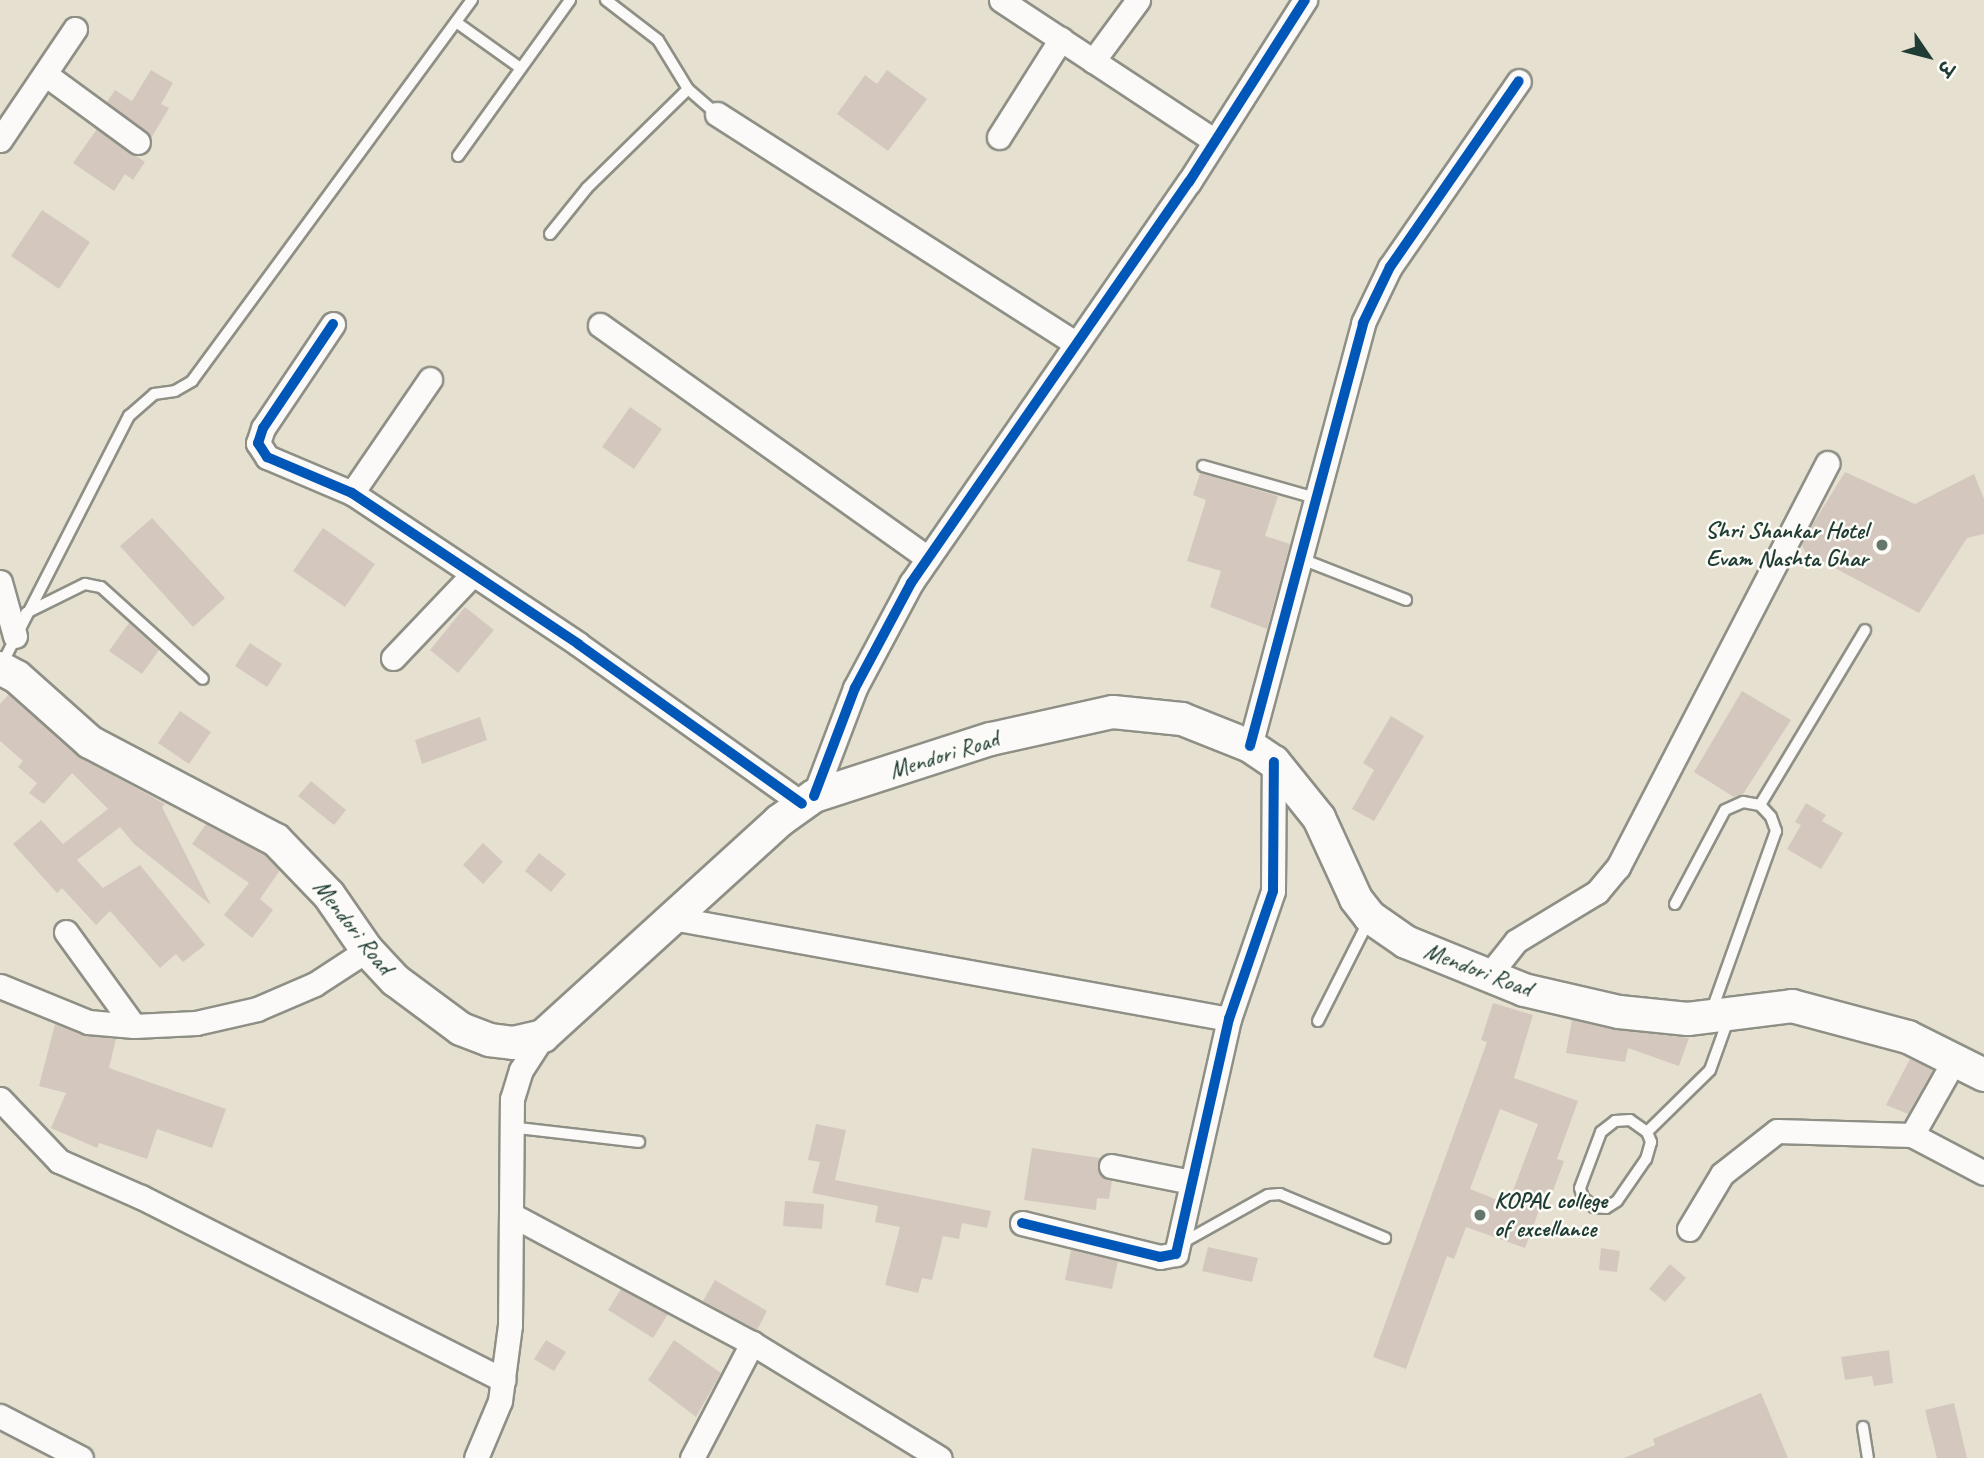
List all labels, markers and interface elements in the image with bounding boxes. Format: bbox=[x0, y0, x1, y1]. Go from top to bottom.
north arrow bbox=[1893, 21, 1963, 91]
text: उ bbox=[1932, 56, 1959, 80]
place label: Shri Shankar Hotel Evam Nashta Ghar bbox=[1704, 517, 1868, 573]
marker: Shri Shankar Hotel Evam Nashta Ghar bbox=[1874, 537, 1890, 553]
street label: Mendori Road bbox=[886, 725, 1002, 785]
street label: Mendori Road bbox=[307, 874, 399, 980]
street label: Mendori Road bbox=[1420, 936, 1536, 1004]
place label: KOPAL college of excellance bbox=[1494, 1187, 1607, 1243]
marker: KOPAL college of excellance bbox=[1472, 1207, 1488, 1223]

